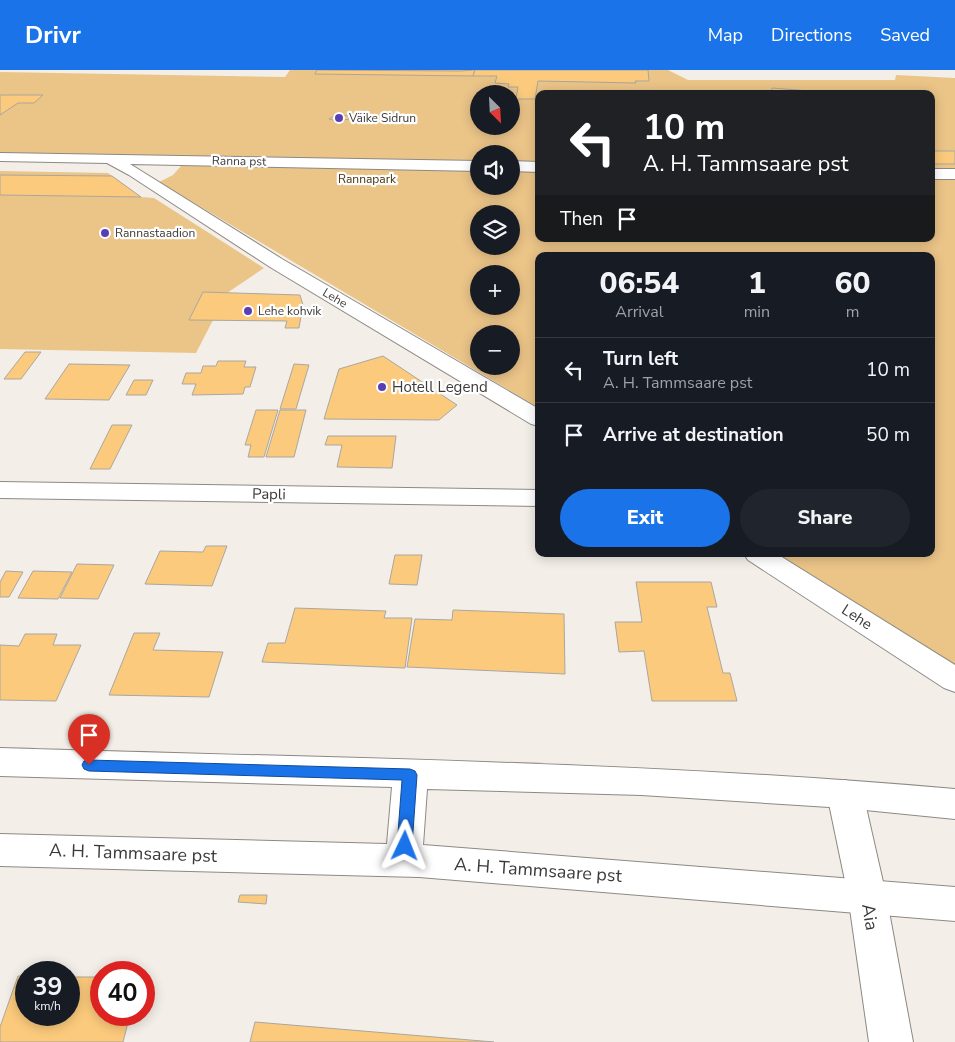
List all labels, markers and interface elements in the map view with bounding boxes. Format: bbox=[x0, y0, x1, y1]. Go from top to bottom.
text: Drivr bbox=[25, 19, 81, 51]
text: Map bbox=[708, 23, 743, 47]
text: Directions bbox=[771, 23, 852, 47]
text: Saved bbox=[880, 23, 930, 47]
north arrow bbox=[470, 85, 520, 135]
map controls bbox=[470, 85, 520, 375]
text: 10 m bbox=[643, 104, 725, 151]
place label: Väike Sidrun bbox=[348, 110, 416, 126]
icon: left bbox=[560, 110, 625, 175]
marker: Väike Sidrun bbox=[333, 112, 345, 124]
button: sound bbox=[470, 145, 520, 195]
text: A. H. Tammsaare pst bbox=[643, 149, 848, 179]
street label: Ranna pst bbox=[212, 153, 267, 169]
park label: Rannapark bbox=[338, 171, 397, 187]
button: layers bbox=[470, 205, 520, 255]
icon: arrive bbox=[613, 205, 641, 233]
text: Then bbox=[560, 206, 603, 232]
place label: Rannastaadion bbox=[115, 225, 195, 241]
marker: Rannastaadion bbox=[99, 227, 111, 239]
text: 06:54 bbox=[599, 263, 679, 304]
text: 1 bbox=[748, 263, 766, 304]
text: 60 bbox=[835, 263, 871, 304]
button: + bbox=[470, 265, 520, 315]
street label: Lehe bbox=[320, 284, 350, 312]
text: Arrival bbox=[615, 301, 663, 323]
text: min bbox=[744, 301, 770, 323]
text: m bbox=[846, 301, 859, 323]
place label: Lehe kohvik bbox=[258, 303, 322, 319]
marker: Lehe kohvik bbox=[242, 305, 254, 317]
button: − bbox=[470, 325, 520, 375]
text: Turn left bbox=[603, 346, 678, 372]
icon: left bbox=[560, 356, 588, 384]
text: 10 m bbox=[866, 357, 910, 383]
text: A. H. Tammsaare pst bbox=[603, 372, 752, 394]
place label: Hotell Legend bbox=[392, 377, 488, 397]
marker: Hotell Legend bbox=[376, 381, 388, 393]
icon: arrive bbox=[560, 421, 588, 449]
text: Arrive at destination bbox=[603, 422, 784, 448]
text: 50 m bbox=[866, 422, 910, 448]
street label: Papli bbox=[252, 484, 286, 504]
button: Exit bbox=[560, 489, 730, 547]
button: Share bbox=[740, 489, 910, 547]
street label: Lehe bbox=[838, 600, 876, 634]
pin bbox=[68, 714, 110, 765]
icon: arrive bbox=[75, 721, 103, 749]
position arrow bbox=[378, 819, 430, 871]
street label: A. H. Tammsaare pst bbox=[49, 838, 218, 868]
street label: A. H. Tammsaare pst bbox=[453, 852, 623, 888]
street label: Aia bbox=[856, 902, 884, 932]
speed limit sign: 40 bbox=[90, 961, 155, 1026]
text: 39 bbox=[32, 970, 63, 1004]
text: km/h bbox=[34, 998, 61, 1014]

